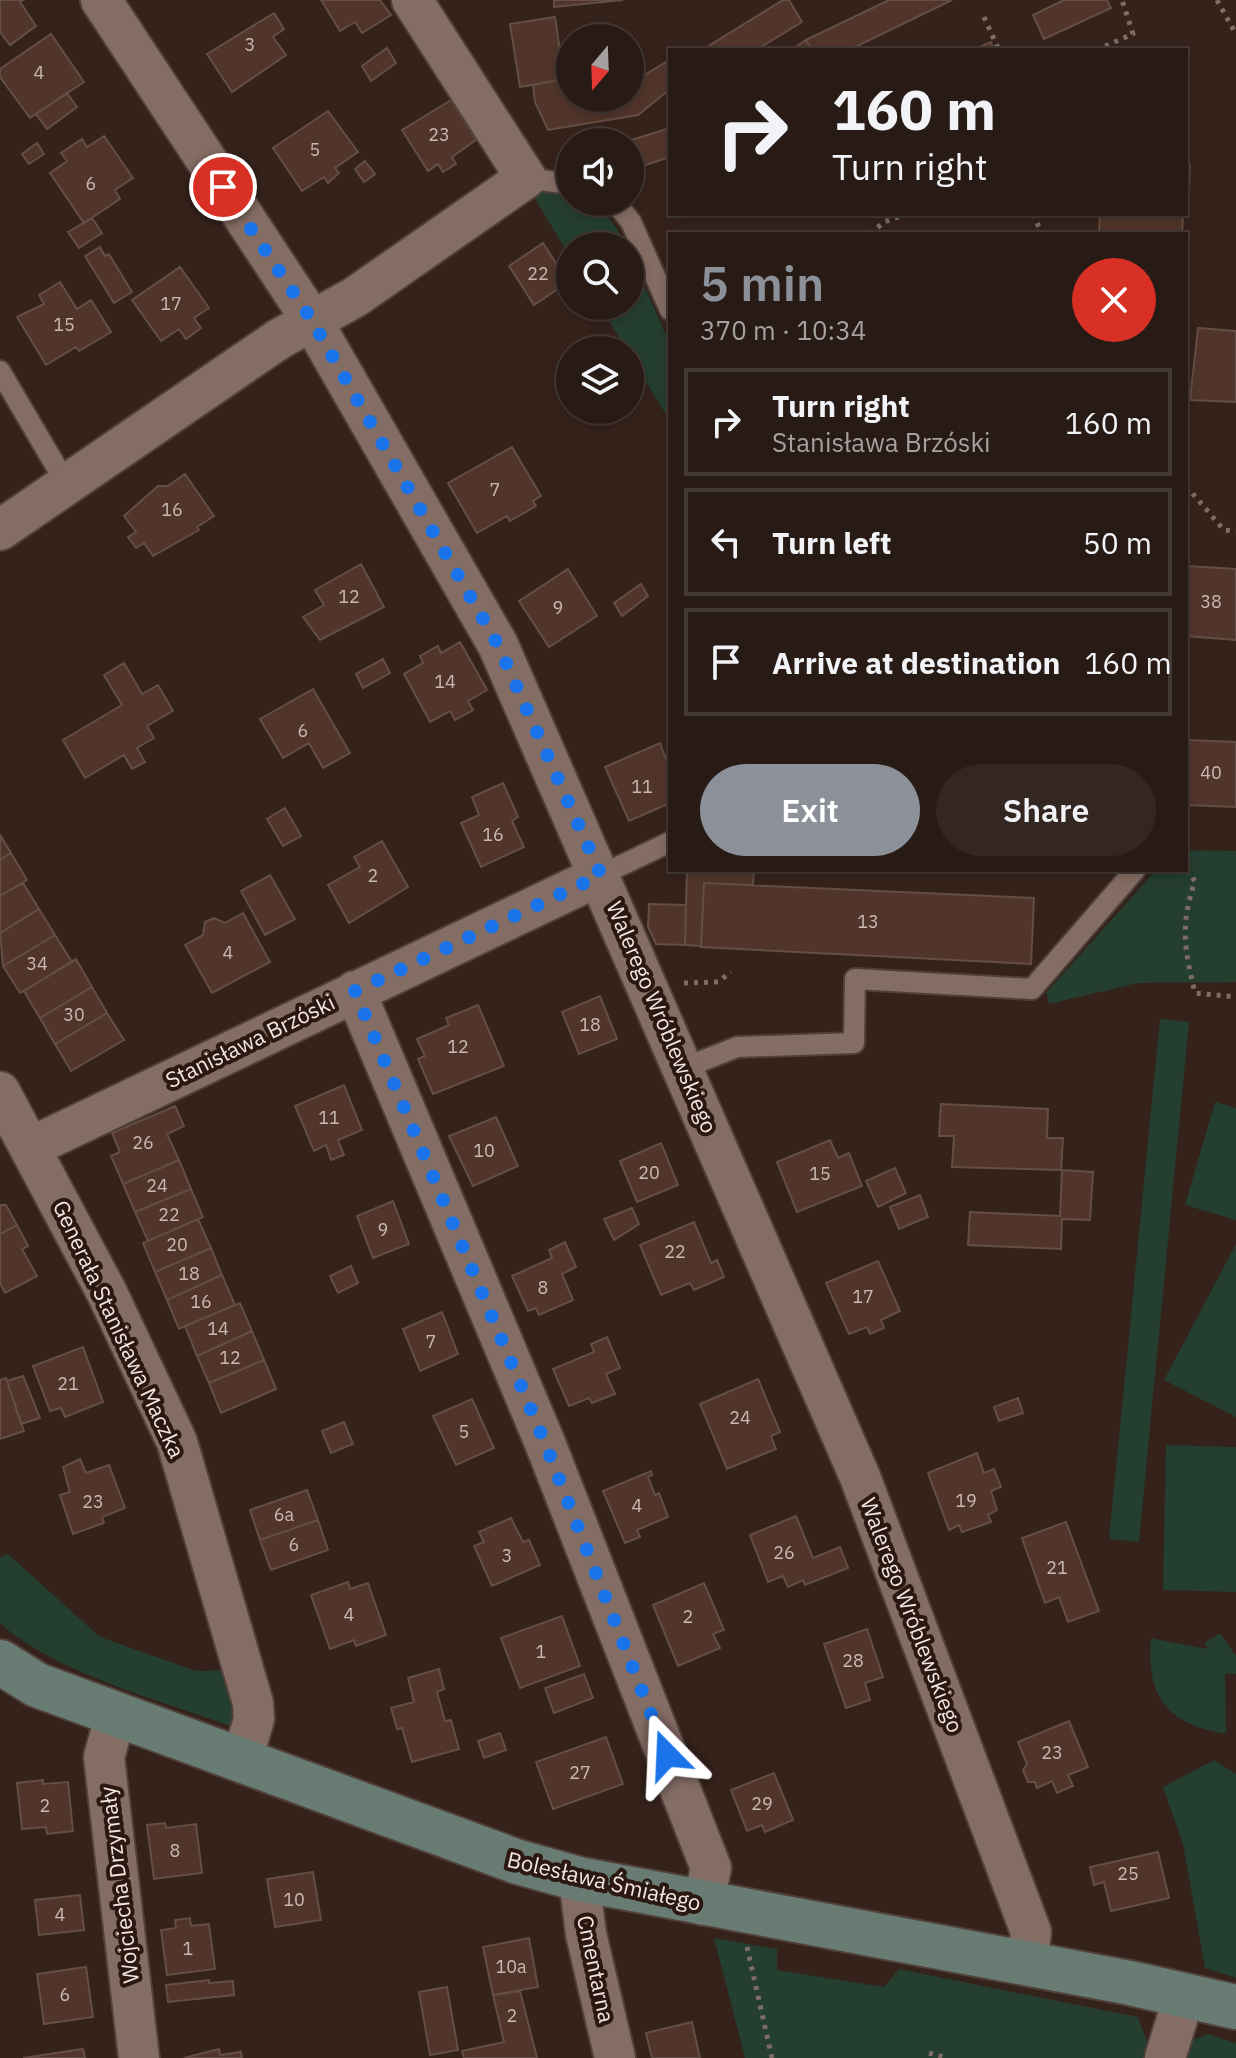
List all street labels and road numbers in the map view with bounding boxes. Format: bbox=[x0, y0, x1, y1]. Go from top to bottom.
street label: Walerego Wróblewskiego bbox=[600, 896, 724, 1137]
street label: Stanisława Brzóski bbox=[160, 987, 339, 1094]
street label: Generała Stanisława Maczka bbox=[47, 1195, 192, 1463]
street label: Walerego Wróblewskiego bbox=[854, 1493, 971, 1736]
street label: Wojciecha Drzymały bbox=[92, 1785, 145, 1985]
street label: Bolesława Śmiałego bbox=[504, 1844, 704, 1917]
street label: Cmentarna bbox=[571, 1912, 622, 2026]

